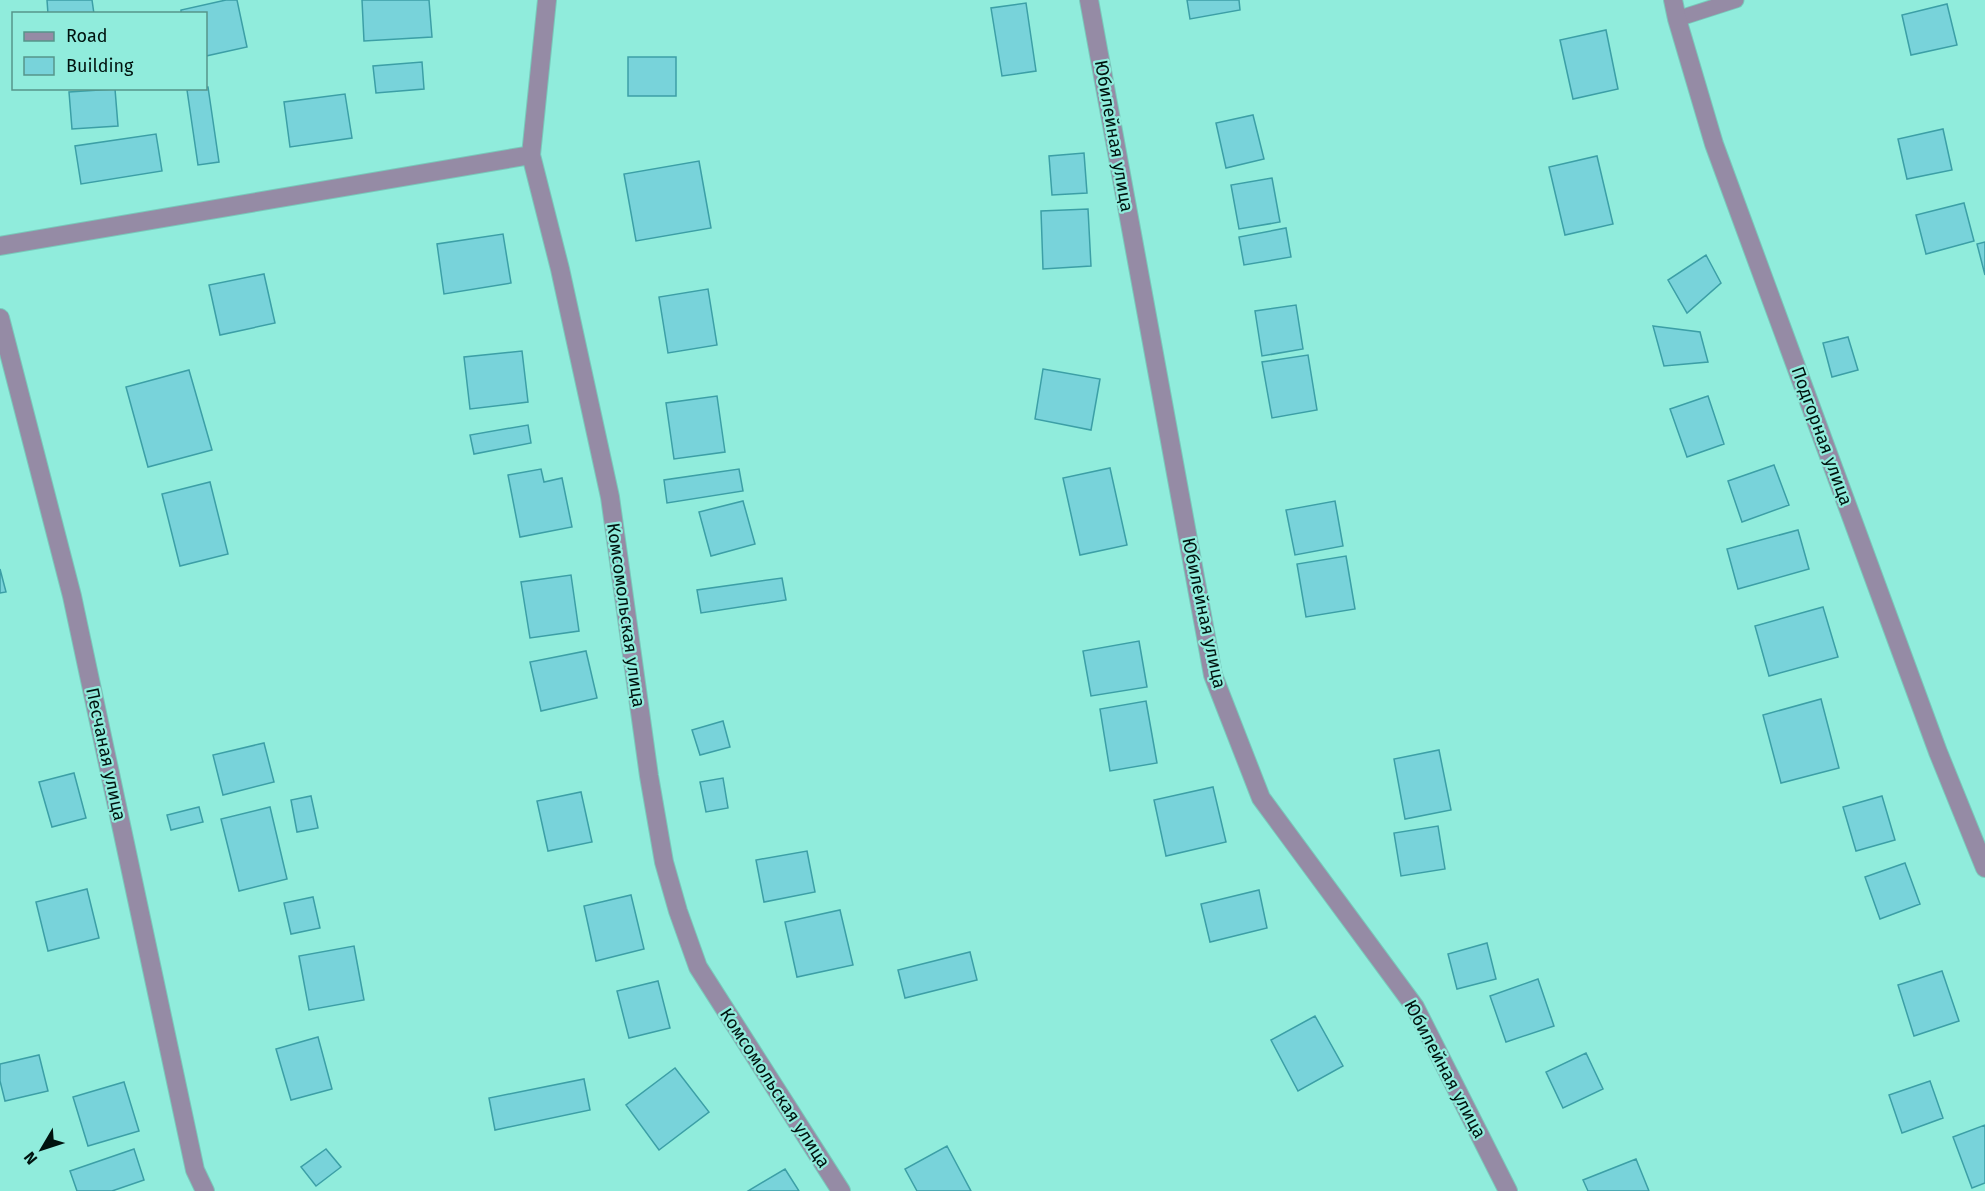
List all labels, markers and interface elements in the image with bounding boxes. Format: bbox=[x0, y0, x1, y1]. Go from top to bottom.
legend bbox=[12, 12, 207, 90]
text: Road bbox=[66, 25, 108, 47]
text: Building bbox=[66, 55, 134, 77]
street label: Юбилейная улица bbox=[1090, 58, 1138, 214]
street label: Подгорная улица bbox=[1787, 363, 1857, 509]
street label: Комсомольская улица bbox=[602, 521, 650, 709]
street label: Юбилейная улица bbox=[1177, 536, 1231, 690]
street label: Песчаная улица bbox=[81, 685, 131, 823]
street label: Юбилейная улица bbox=[1399, 996, 1491, 1142]
street label: Комсомольская улица bbox=[715, 1004, 835, 1172]
north arrow bbox=[12, 1119, 72, 1179]
text: N bbox=[20, 1148, 41, 1168]

